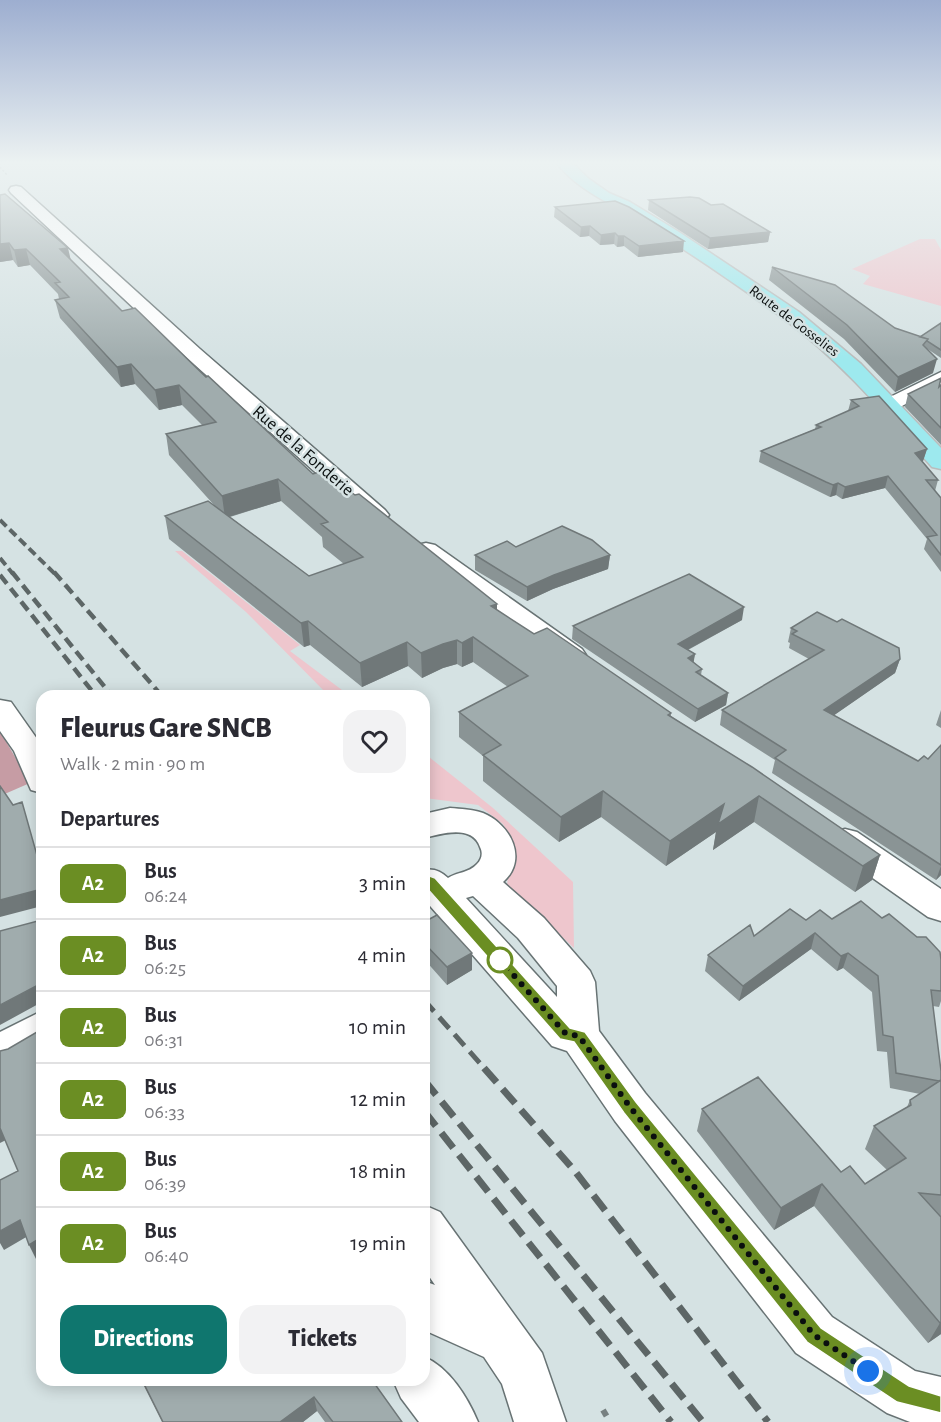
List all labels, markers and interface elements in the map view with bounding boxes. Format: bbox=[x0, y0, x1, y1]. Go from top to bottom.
street label: Route de Gosselies bbox=[746, 283, 842, 359]
street label: Rue de la Fonderie bbox=[249, 402, 357, 500]
button: heart bbox=[343, 710, 406, 773]
text: Fleurus Gare SNCB bbox=[60, 715, 272, 743]
text: Walk · 2 min · 90 m bbox=[60, 754, 205, 774]
text: Departures bbox=[60, 808, 160, 830]
text: Bus bbox=[144, 860, 177, 882]
text: 3 min bbox=[359, 872, 406, 894]
text: A2 bbox=[82, 873, 104, 894]
text: 06:24 bbox=[144, 886, 187, 906]
text: Bus bbox=[144, 932, 177, 954]
text: 4 min bbox=[358, 944, 406, 966]
text: A2 bbox=[82, 945, 104, 966]
unlabelled marker bbox=[487, 947, 513, 973]
text: 06:25 bbox=[144, 958, 186, 978]
text: Bus bbox=[144, 1004, 177, 1026]
text: 10 min bbox=[349, 1016, 406, 1038]
text: A2 bbox=[82, 1017, 104, 1038]
text: 06:31 bbox=[144, 1030, 184, 1050]
text: Bus bbox=[144, 1076, 177, 1098]
text: 12 min bbox=[351, 1088, 406, 1110]
text: A2 bbox=[82, 1089, 104, 1110]
text: 06:33 bbox=[144, 1102, 185, 1122]
text: Bus bbox=[144, 1148, 177, 1170]
text: 18 min bbox=[350, 1160, 406, 1182]
text: A2 bbox=[82, 1161, 104, 1182]
text: 06:39 bbox=[144, 1174, 186, 1194]
text: Bus bbox=[144, 1220, 177, 1242]
text: 19 min bbox=[350, 1232, 406, 1254]
text: A2 bbox=[82, 1233, 104, 1254]
text: 06:40 bbox=[144, 1246, 189, 1266]
button: Directions bbox=[60, 1305, 227, 1374]
button: Tickets bbox=[239, 1305, 406, 1374]
your location bbox=[853, 1356, 883, 1386]

